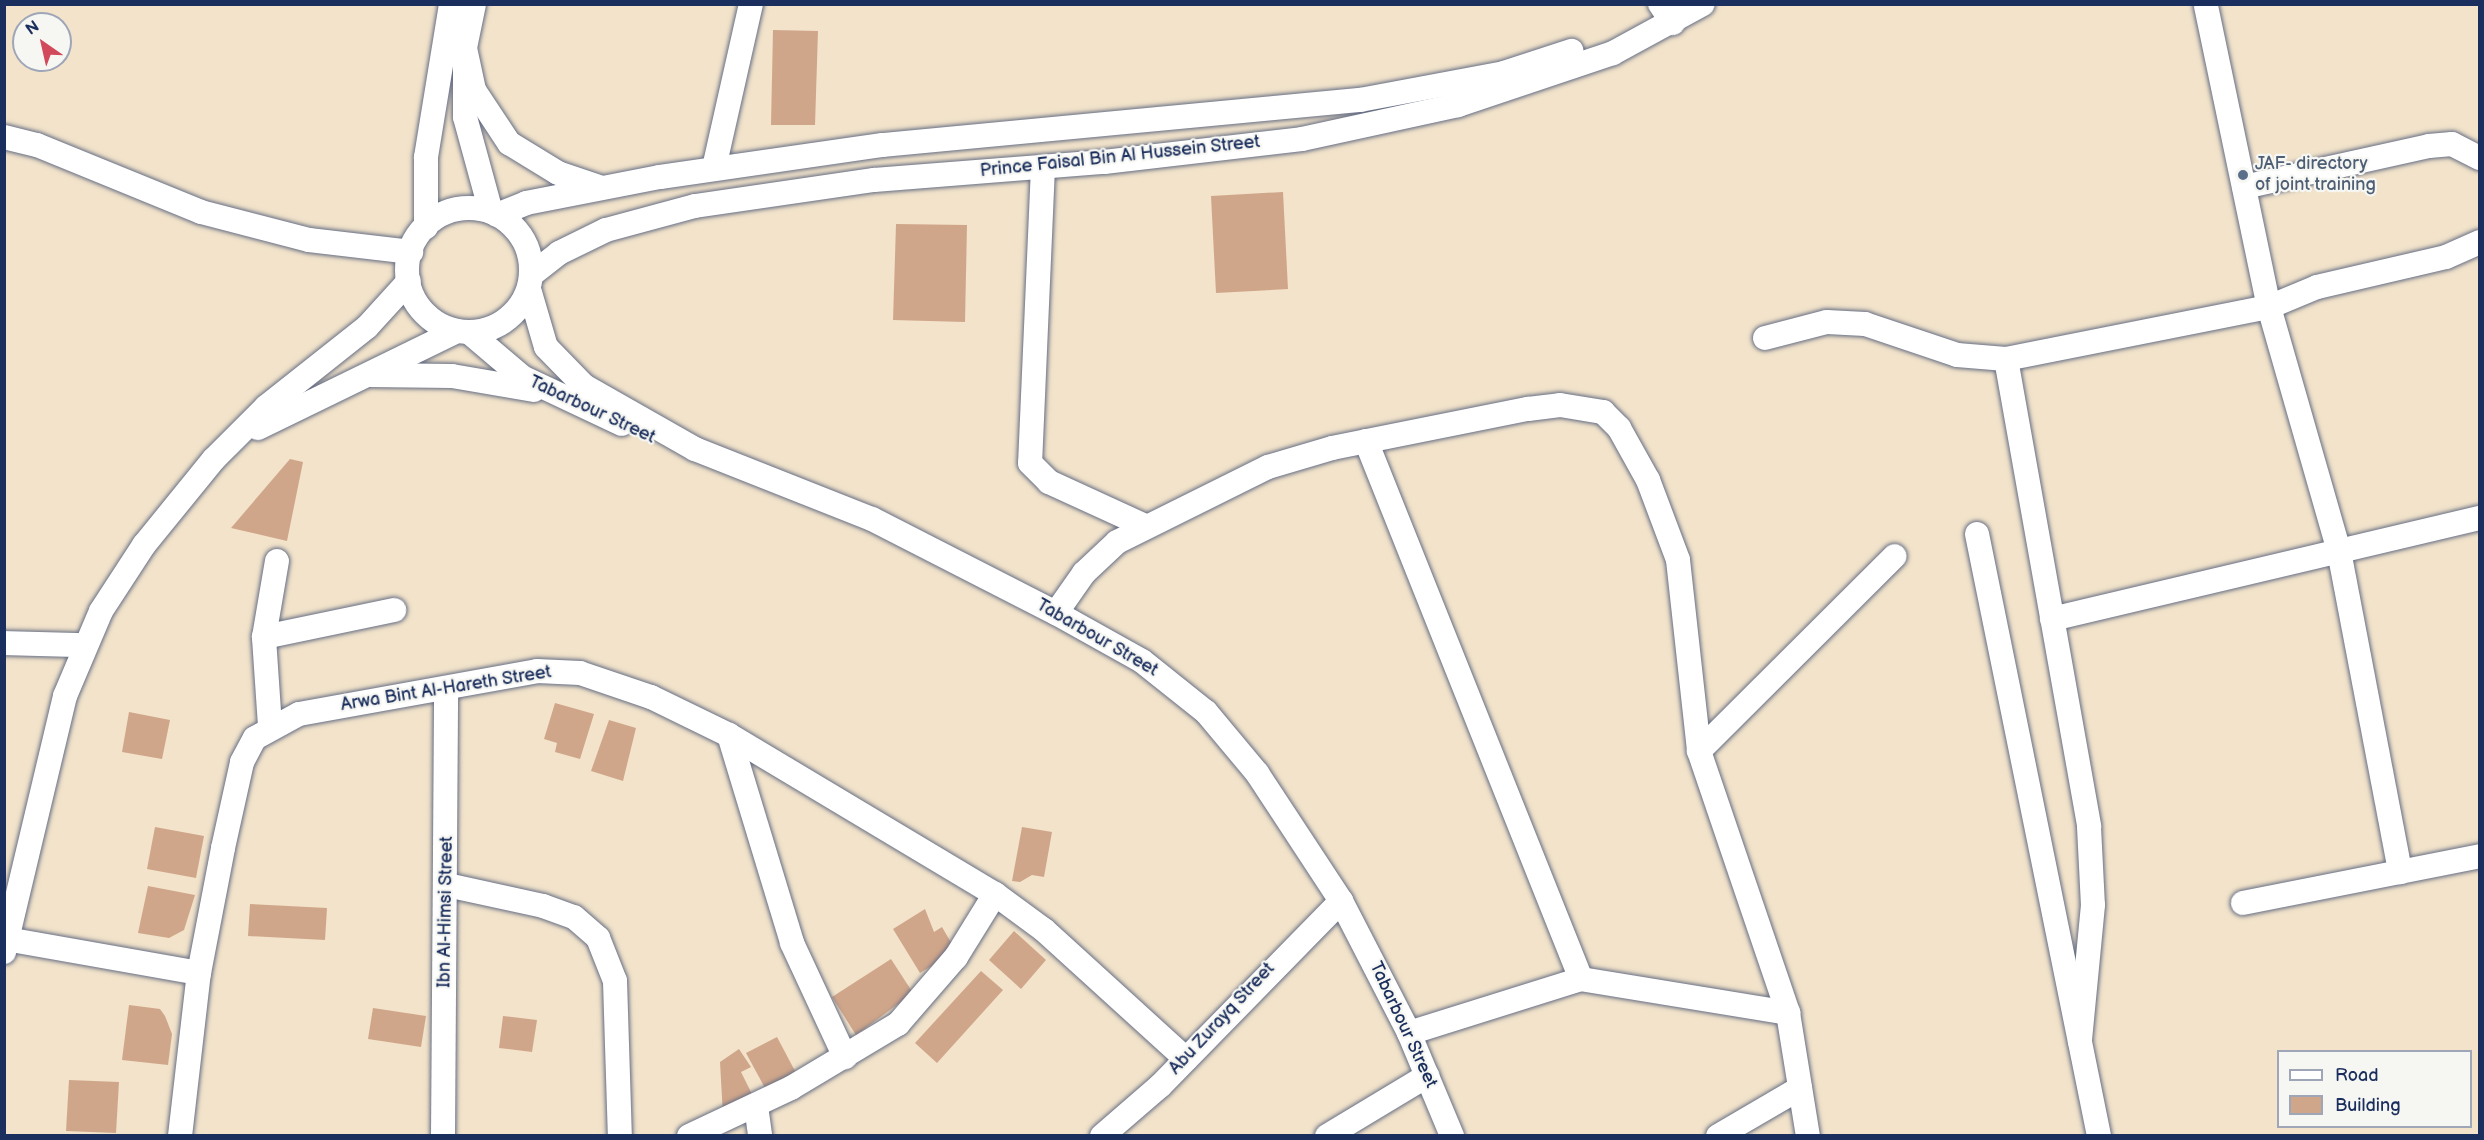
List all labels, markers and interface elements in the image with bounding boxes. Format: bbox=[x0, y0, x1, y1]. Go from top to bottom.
north arrow bbox=[12, 12, 72, 72]
text: N bbox=[22, 17, 43, 40]
street label: Prince Faisal Bin Al Hussein Street bbox=[979, 132, 1261, 182]
place label: JAF- directory of joint training bbox=[2255, 154, 2376, 196]
marker: JAF- directory of joint training bbox=[2236, 168, 2250, 182]
street label: Tabarbour Street bbox=[525, 371, 659, 449]
street label: Tabarbour Street bbox=[1032, 594, 1162, 682]
street label: Arwa Bint Al-Hareth Street bbox=[339, 662, 553, 716]
street label: Ibn Al-Himsi Street bbox=[434, 836, 458, 988]
street label: Tabarbour Street bbox=[1364, 958, 1442, 1092]
street label: Abu Zurayq Street bbox=[1165, 959, 1279, 1079]
legend bbox=[2277, 1050, 2472, 1128]
text: Road bbox=[2335, 1065, 2379, 1086]
text: Building bbox=[2335, 1095, 2401, 1116]

